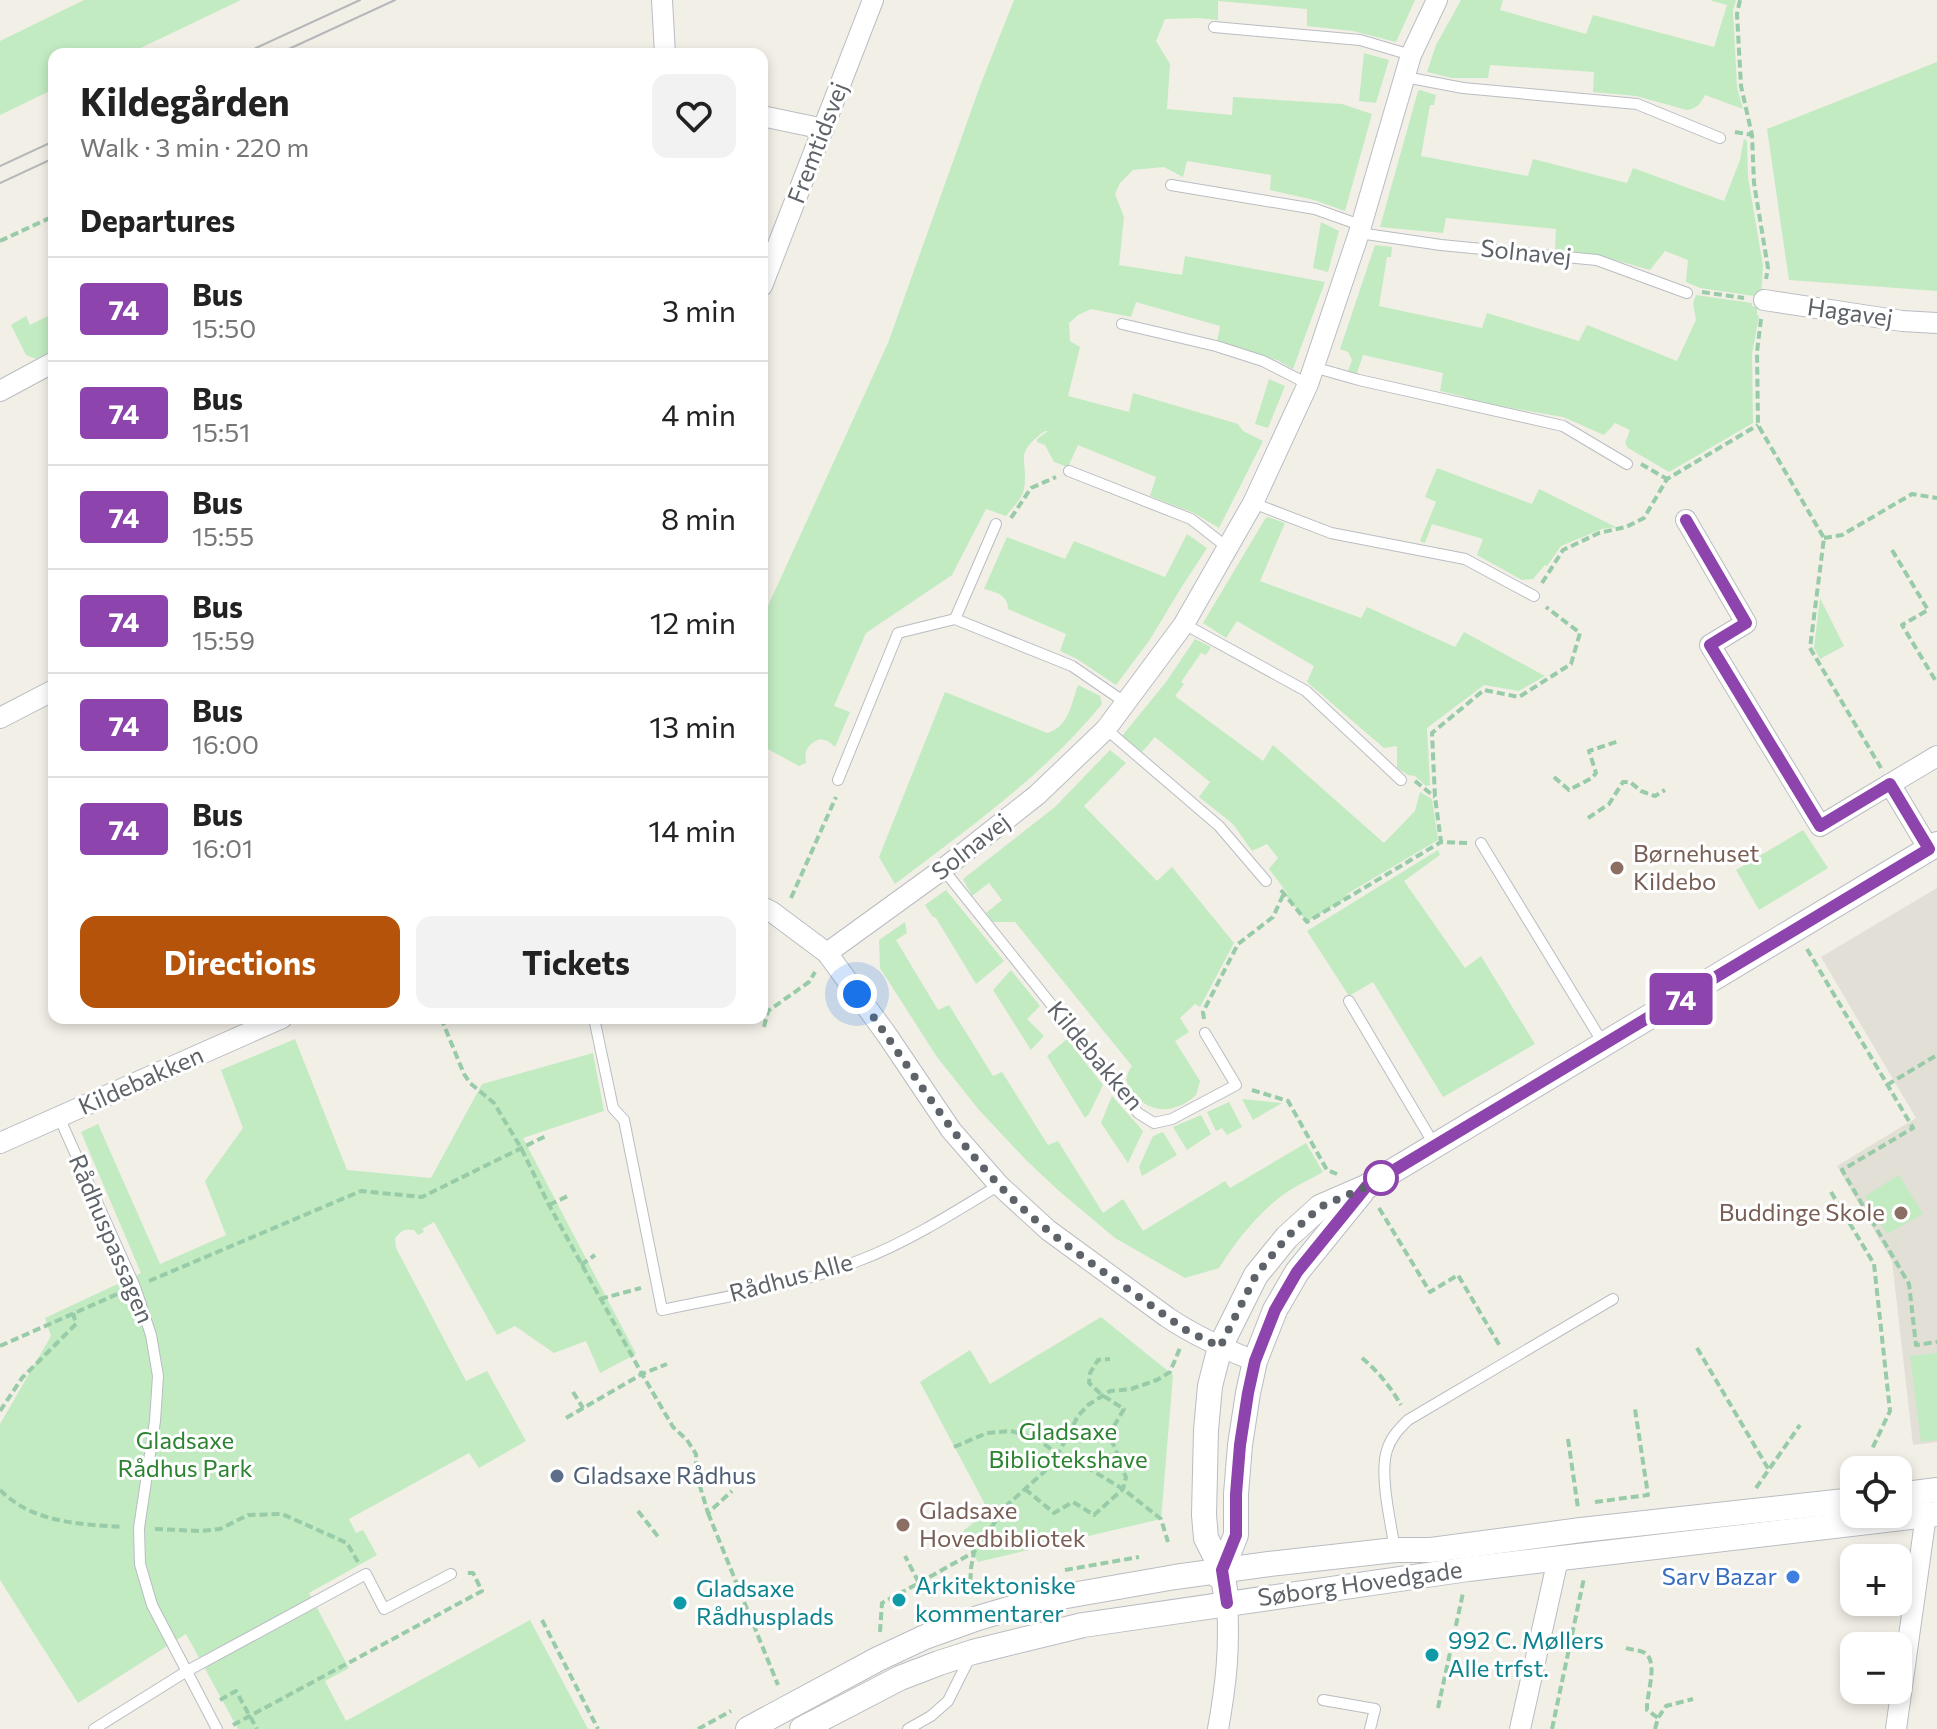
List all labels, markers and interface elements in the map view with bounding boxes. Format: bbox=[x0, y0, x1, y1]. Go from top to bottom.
button: heart bbox=[652, 74, 736, 158]
text: Kildegården bbox=[80, 77, 290, 124]
street label: Fremtidsvej bbox=[780, 78, 853, 207]
text: Walk · 3 min · 220 m bbox=[80, 131, 309, 162]
text: Departures bbox=[80, 201, 235, 238]
street label: Solnavej bbox=[1479, 232, 1573, 271]
text: Bus bbox=[192, 275, 243, 312]
text: 3 min bbox=[662, 291, 736, 328]
street label: Hagavej bbox=[1805, 291, 1895, 332]
text: 74 bbox=[109, 292, 139, 326]
text: 15:50 bbox=[192, 312, 256, 343]
text: Bus bbox=[192, 379, 243, 416]
text: 4 min bbox=[661, 395, 736, 432]
text: 74 bbox=[109, 396, 139, 430]
text: 15:51 bbox=[192, 416, 250, 447]
text: Bus bbox=[192, 483, 243, 520]
text: 8 min bbox=[661, 499, 736, 536]
text: 74 bbox=[109, 500, 139, 534]
text: 15:55 bbox=[192, 520, 254, 551]
text: Bus bbox=[192, 587, 243, 624]
text: 12 min bbox=[650, 603, 736, 640]
text: 74 bbox=[109, 604, 139, 638]
text: 15:59 bbox=[192, 624, 255, 655]
text: Bus bbox=[192, 691, 243, 728]
text: 13 min bbox=[649, 707, 736, 744]
text: 74 bbox=[109, 708, 139, 742]
text: 16:00 bbox=[192, 728, 259, 759]
text: Bus bbox=[192, 795, 243, 832]
street label: Solnavej bbox=[925, 806, 1015, 885]
text: 14 min bbox=[648, 811, 736, 848]
text: 74 bbox=[109, 812, 139, 846]
text: 16:01 bbox=[192, 832, 253, 863]
place label: Børnehuset Kildebo bbox=[1633, 838, 1759, 895]
marker: Børnehuset Kildebo bbox=[1608, 859, 1626, 877]
button: Directions bbox=[80, 916, 400, 1008]
button: Tickets bbox=[416, 916, 736, 1008]
line badge: 74 bbox=[1645, 973, 1717, 1025]
your location bbox=[837, 974, 877, 1014]
text: 74 bbox=[1666, 982, 1696, 1016]
street label: Kildebakken bbox=[1042, 995, 1150, 1116]
street label: Kildebakken bbox=[73, 1039, 207, 1120]
street label: Rådhuspassagen bbox=[64, 1150, 161, 1327]
unlabelled marker bbox=[1364, 1161, 1398, 1195]
place label: Buddinge Skole bbox=[1719, 1197, 1885, 1226]
marker: Buddinge Skole bbox=[1892, 1204, 1910, 1222]
street label: Rådhus Alle bbox=[726, 1246, 855, 1307]
park label: Gladsaxe Bibliotekshave bbox=[988, 1416, 1148, 1473]
park label: Gladsaxe Rådhus Park bbox=[117, 1425, 253, 1482]
map controls bbox=[1840, 1456, 1912, 1704]
button: locate bbox=[1840, 1456, 1912, 1528]
place label: Gladsaxe Rådhus bbox=[573, 1460, 756, 1489]
marker: Gladsaxe Rådhus bbox=[548, 1467, 566, 1485]
place label: Gladsaxe Hovedbibliotek bbox=[919, 1495, 1086, 1552]
marker: Gladsaxe Hovedbibliotek bbox=[894, 1516, 912, 1534]
button: + bbox=[1840, 1544, 1912, 1616]
street label: Søborg Hovedgade bbox=[1256, 1554, 1464, 1611]
place label: Sarv Bazar bbox=[1662, 1561, 1777, 1590]
marker: Sarv Bazar bbox=[1784, 1568, 1802, 1586]
place label: Arkitektoniske kommentarer bbox=[915, 1570, 1076, 1627]
place label: Gladsaxe Rådhusplads bbox=[696, 1573, 834, 1630]
marker: Arkitektoniske kommentarer bbox=[890, 1591, 908, 1609]
marker: Gladsaxe Rådhusplads bbox=[671, 1594, 689, 1612]
place label: 992 C. Møllers Alle trfst. bbox=[1448, 1625, 1604, 1682]
button: − bbox=[1840, 1632, 1912, 1704]
marker: 992 C. Møllers Alle trfst. bbox=[1423, 1646, 1441, 1664]

